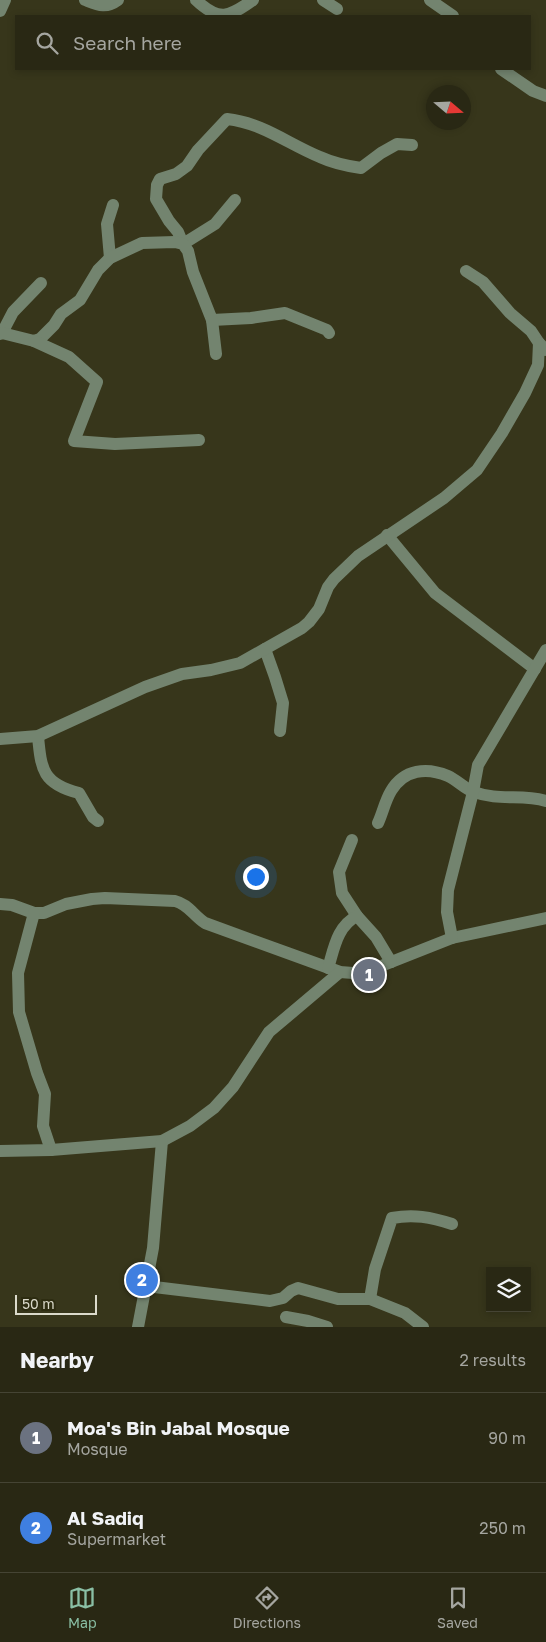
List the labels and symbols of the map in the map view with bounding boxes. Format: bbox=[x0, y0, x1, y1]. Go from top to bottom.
north arrow bbox=[426, 85, 471, 130]
your location bbox=[243, 864, 269, 890]
pin: 1 bbox=[353, 956, 385, 994]
pin: 2 bbox=[126, 1261, 158, 1299]
scale bar bbox=[15, 1292, 98, 1315]

